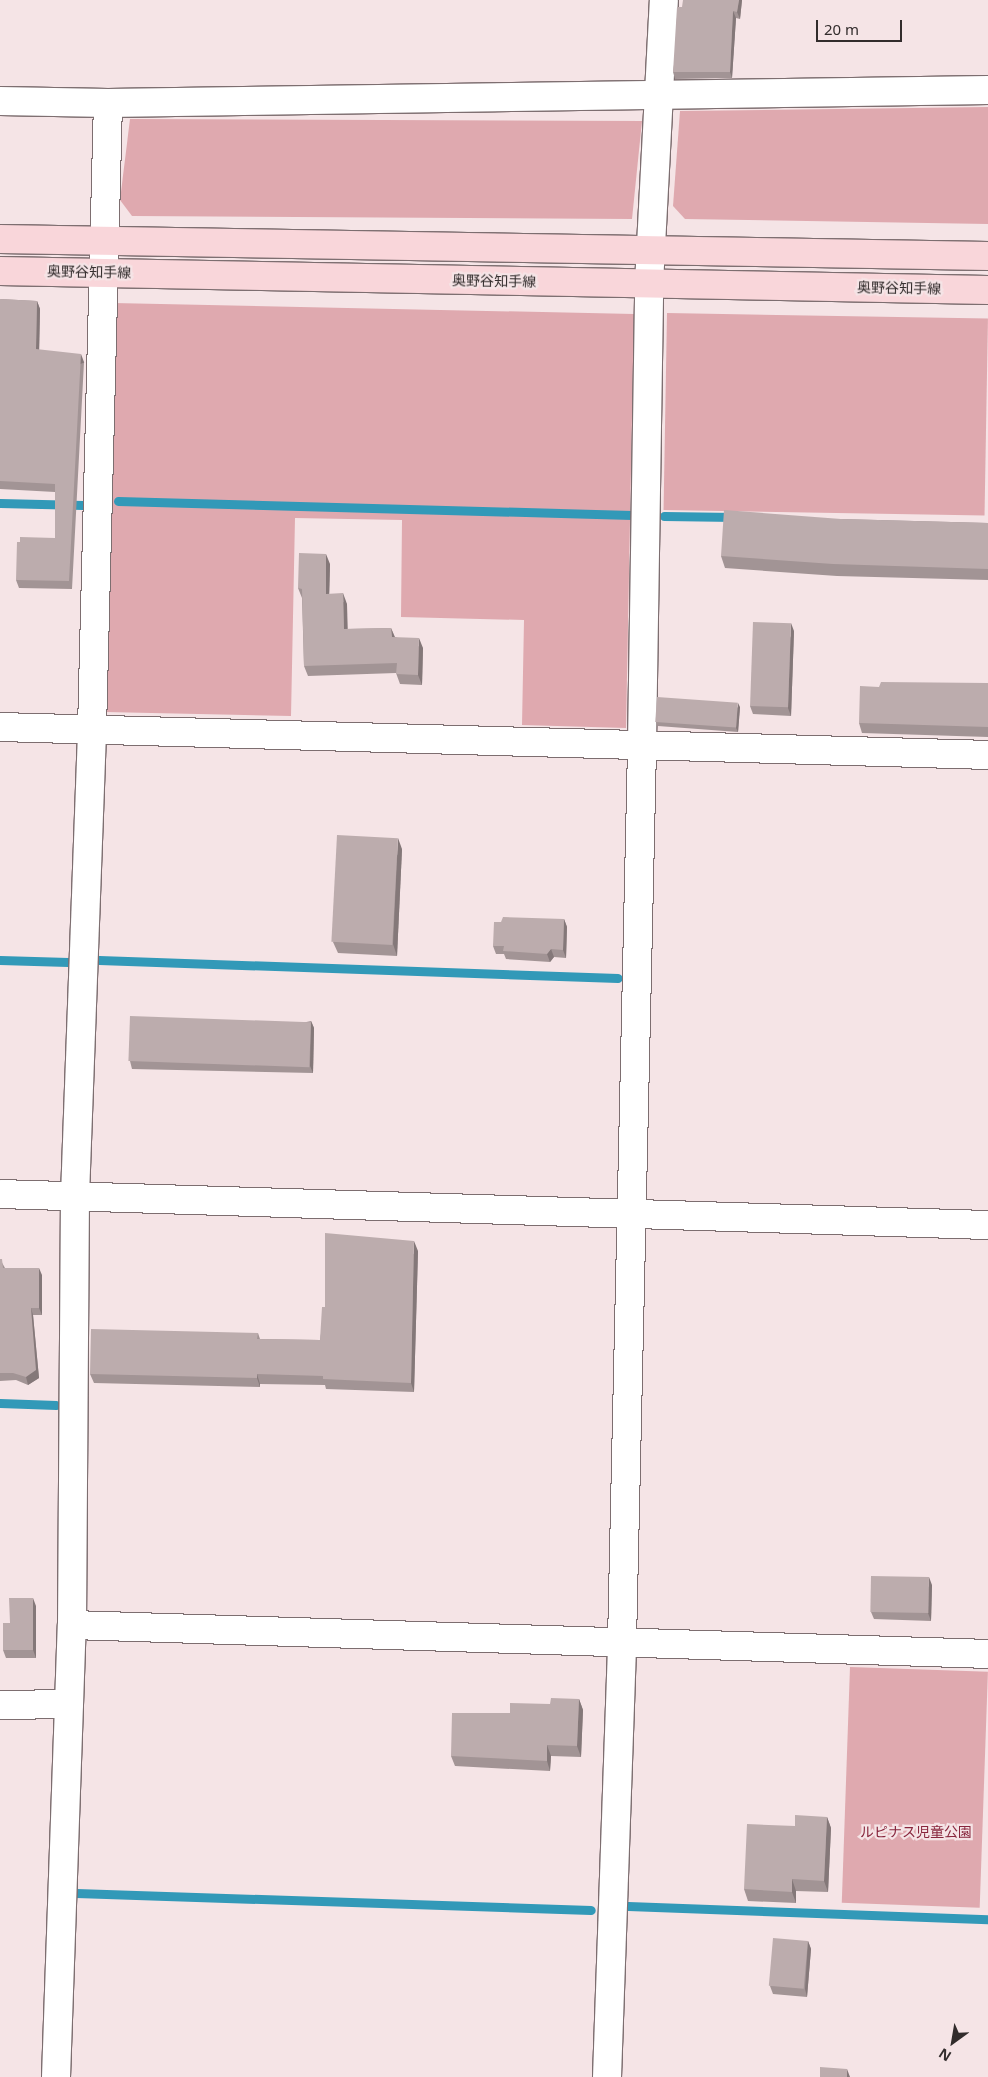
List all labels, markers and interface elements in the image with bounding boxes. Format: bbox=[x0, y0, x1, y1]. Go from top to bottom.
scale bar bbox=[818, 10, 904, 42]
text: 20 m bbox=[824, 19, 859, 39]
street label: 奥野谷知手線 bbox=[47, 263, 131, 281]
street label: 奥野谷知手線 bbox=[452, 272, 536, 290]
street label: 奥野谷知手線 bbox=[857, 279, 941, 297]
park label: ルピナス児童公園 bbox=[860, 1824, 972, 1840]
north arrow bbox=[928, 2017, 978, 2067]
text: N bbox=[935, 2044, 955, 2066]

